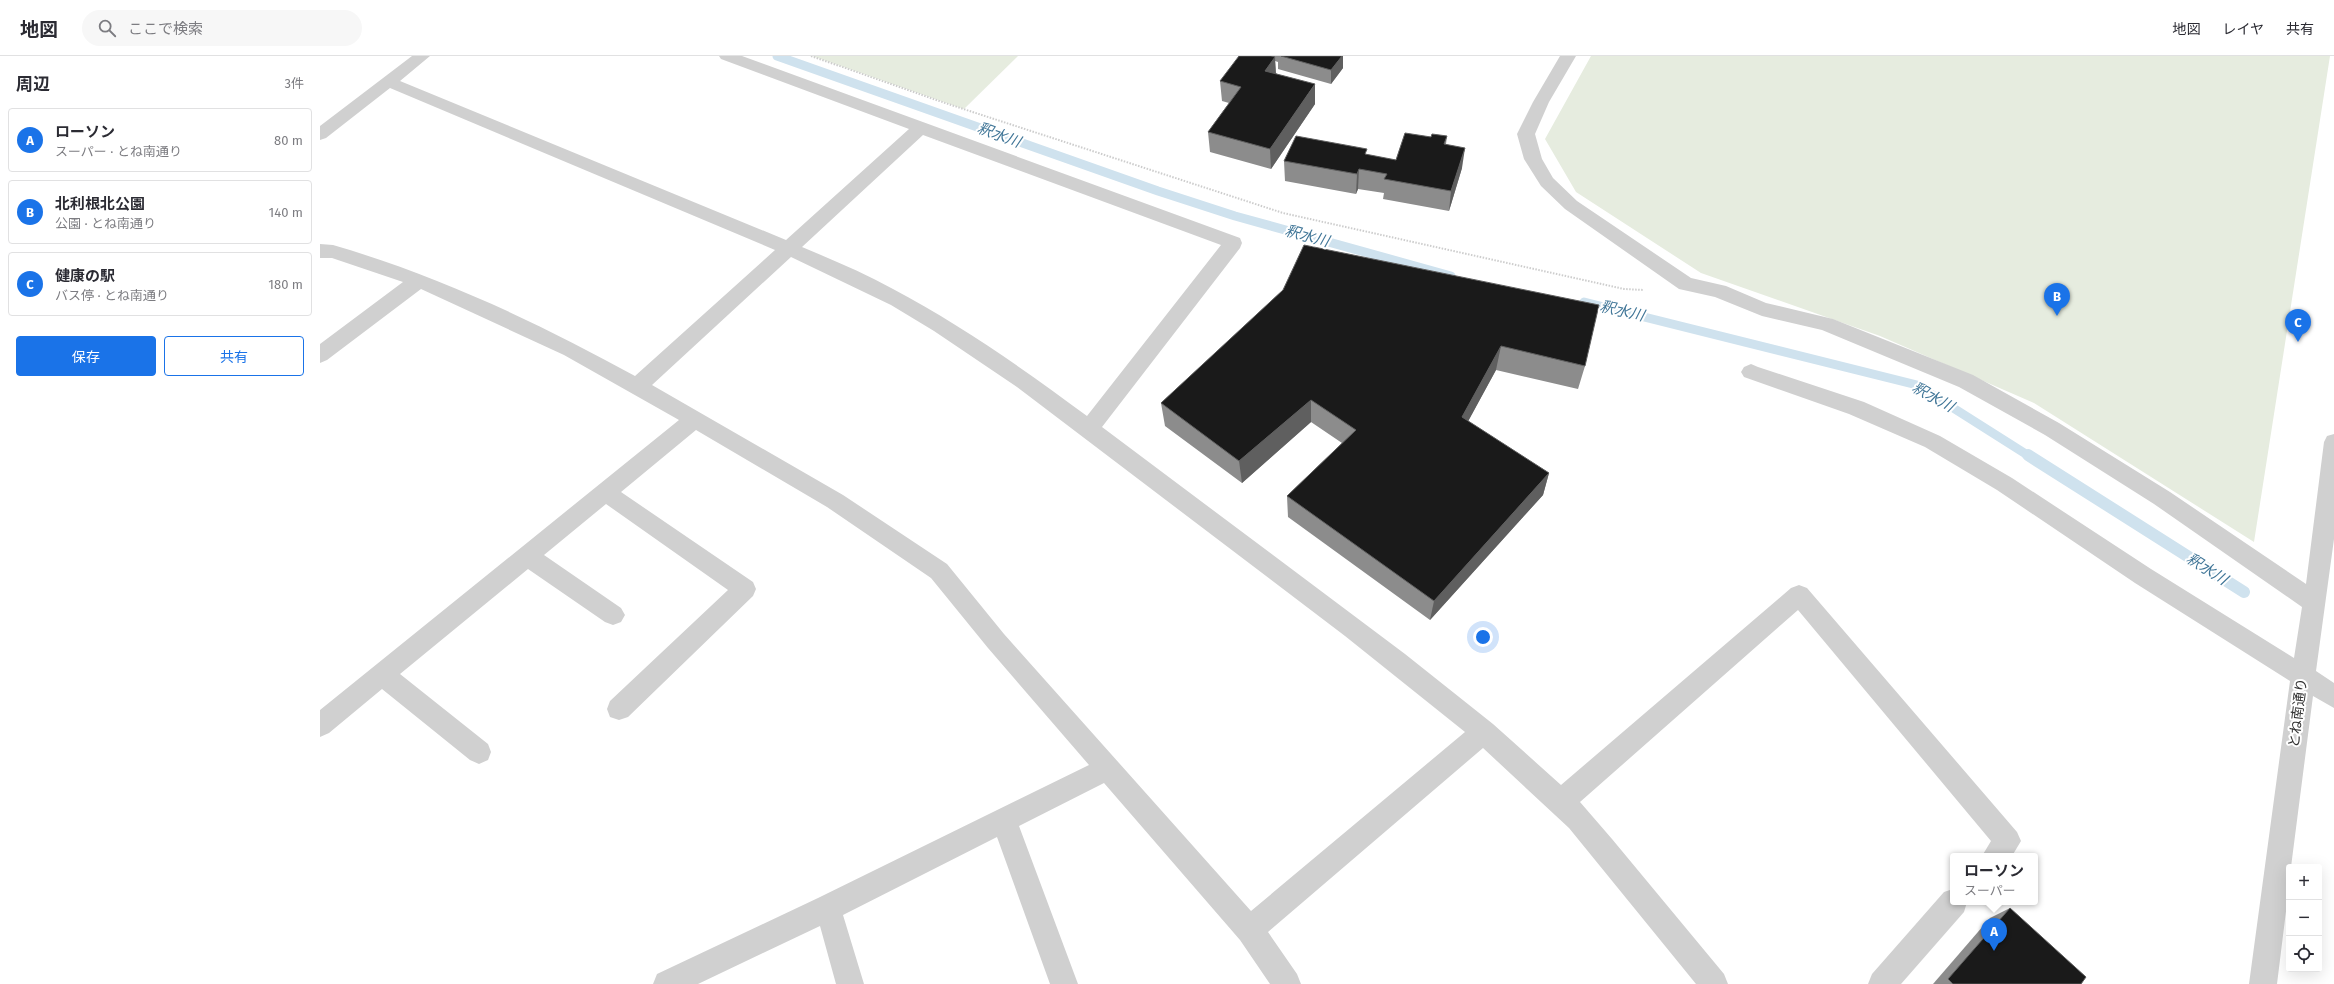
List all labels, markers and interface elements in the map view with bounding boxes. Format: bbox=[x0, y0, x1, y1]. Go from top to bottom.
search box bbox=[82, 10, 362, 46]
icon: search bbox=[96, 17, 118, 39]
text: 地図 bbox=[20, 18, 58, 41]
text: ここで検索 bbox=[128, 20, 203, 38]
text: 地図 bbox=[2172, 21, 2200, 38]
text: レイヤ bbox=[2222, 21, 2264, 38]
text: 共有 bbox=[2286, 21, 2314, 38]
text: 周辺 bbox=[16, 74, 50, 95]
text: 3件 bbox=[285, 76, 304, 91]
water label: 釈水川 bbox=[975, 119, 1025, 152]
text: ローソン bbox=[55, 123, 115, 141]
text: A bbox=[26, 133, 34, 148]
text: 80 m bbox=[274, 133, 303, 148]
text: スーパー · とね南通り bbox=[55, 144, 182, 159]
text: 北利根北公園 bbox=[55, 195, 145, 213]
text: B bbox=[26, 205, 34, 220]
text: 140 m bbox=[269, 205, 303, 220]
text: 公園 · とね南通り bbox=[55, 216, 156, 231]
water label: 釈水川 bbox=[1283, 221, 1333, 251]
text: 健康の駅 bbox=[55, 267, 115, 285]
text: C bbox=[26, 277, 34, 292]
text: 180 m bbox=[268, 277, 303, 292]
pin: B bbox=[2044, 283, 2070, 316]
text: バス停 · とね南通り bbox=[55, 288, 169, 303]
water label: 釈水川 bbox=[1598, 297, 1648, 325]
pin: C bbox=[2285, 309, 2311, 342]
button: 保存 bbox=[16, 336, 156, 376]
button: 共有 bbox=[164, 336, 304, 376]
water label: 釈水川 bbox=[1909, 378, 1959, 417]
water label: 釈水川 bbox=[2183, 549, 2233, 590]
your location bbox=[1473, 627, 1493, 647]
street label: とね南通り bbox=[2285, 677, 2311, 749]
popup bbox=[1950, 853, 2038, 905]
text: ローソン bbox=[1964, 862, 2024, 880]
map controls bbox=[2286, 864, 2322, 972]
button: + bbox=[2286, 864, 2322, 900]
text: スーパー bbox=[1964, 883, 2016, 898]
button: − bbox=[2286, 900, 2322, 936]
pin: A bbox=[1981, 918, 2007, 951]
button: locate bbox=[2286, 936, 2322, 972]

